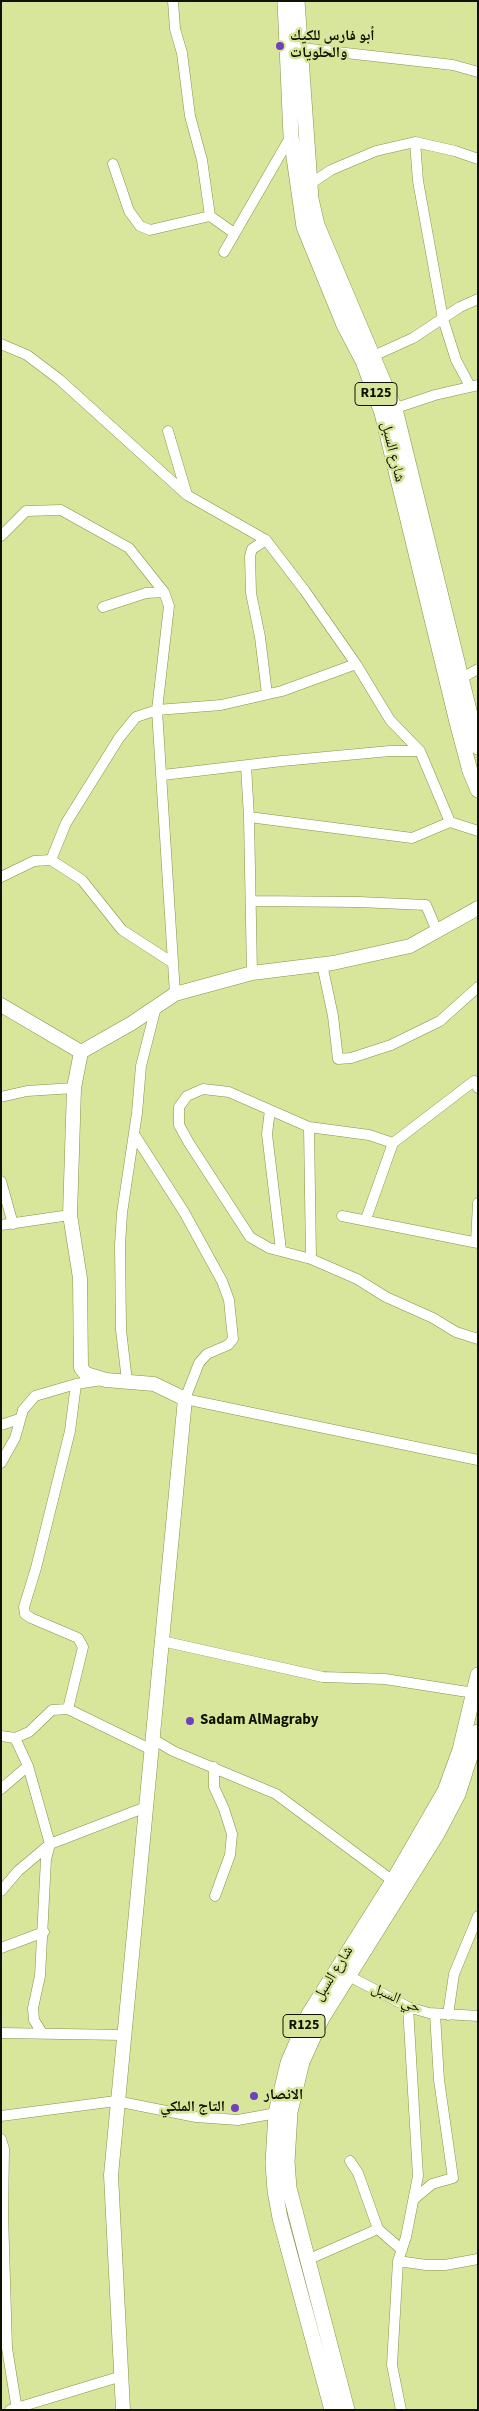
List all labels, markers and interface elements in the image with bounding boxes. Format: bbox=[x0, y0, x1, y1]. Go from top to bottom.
place label: أبو فارس للكيك والحلويات bbox=[290, 28, 375, 63]
marker: أبو فارس للكيك والحلويات bbox=[274, 40, 286, 52]
road number: R125 bbox=[355, 382, 397, 406]
street label: شارع السبل bbox=[376, 420, 408, 484]
place label: Sadam AlMagraby bbox=[200, 1712, 319, 1730]
marker: Sadam AlMagraby bbox=[184, 1715, 196, 1727]
street label: شارع السبل bbox=[310, 1943, 358, 2005]
street label: حي السبل bbox=[368, 1980, 424, 2018]
road number: R125 bbox=[283, 2014, 325, 2038]
place label: الانصار bbox=[264, 2087, 303, 2105]
marker: الانصار bbox=[248, 2090, 260, 2102]
place label: التاج الملكي bbox=[160, 2099, 225, 2117]
marker: التاج الملكي bbox=[229, 2102, 241, 2114]

